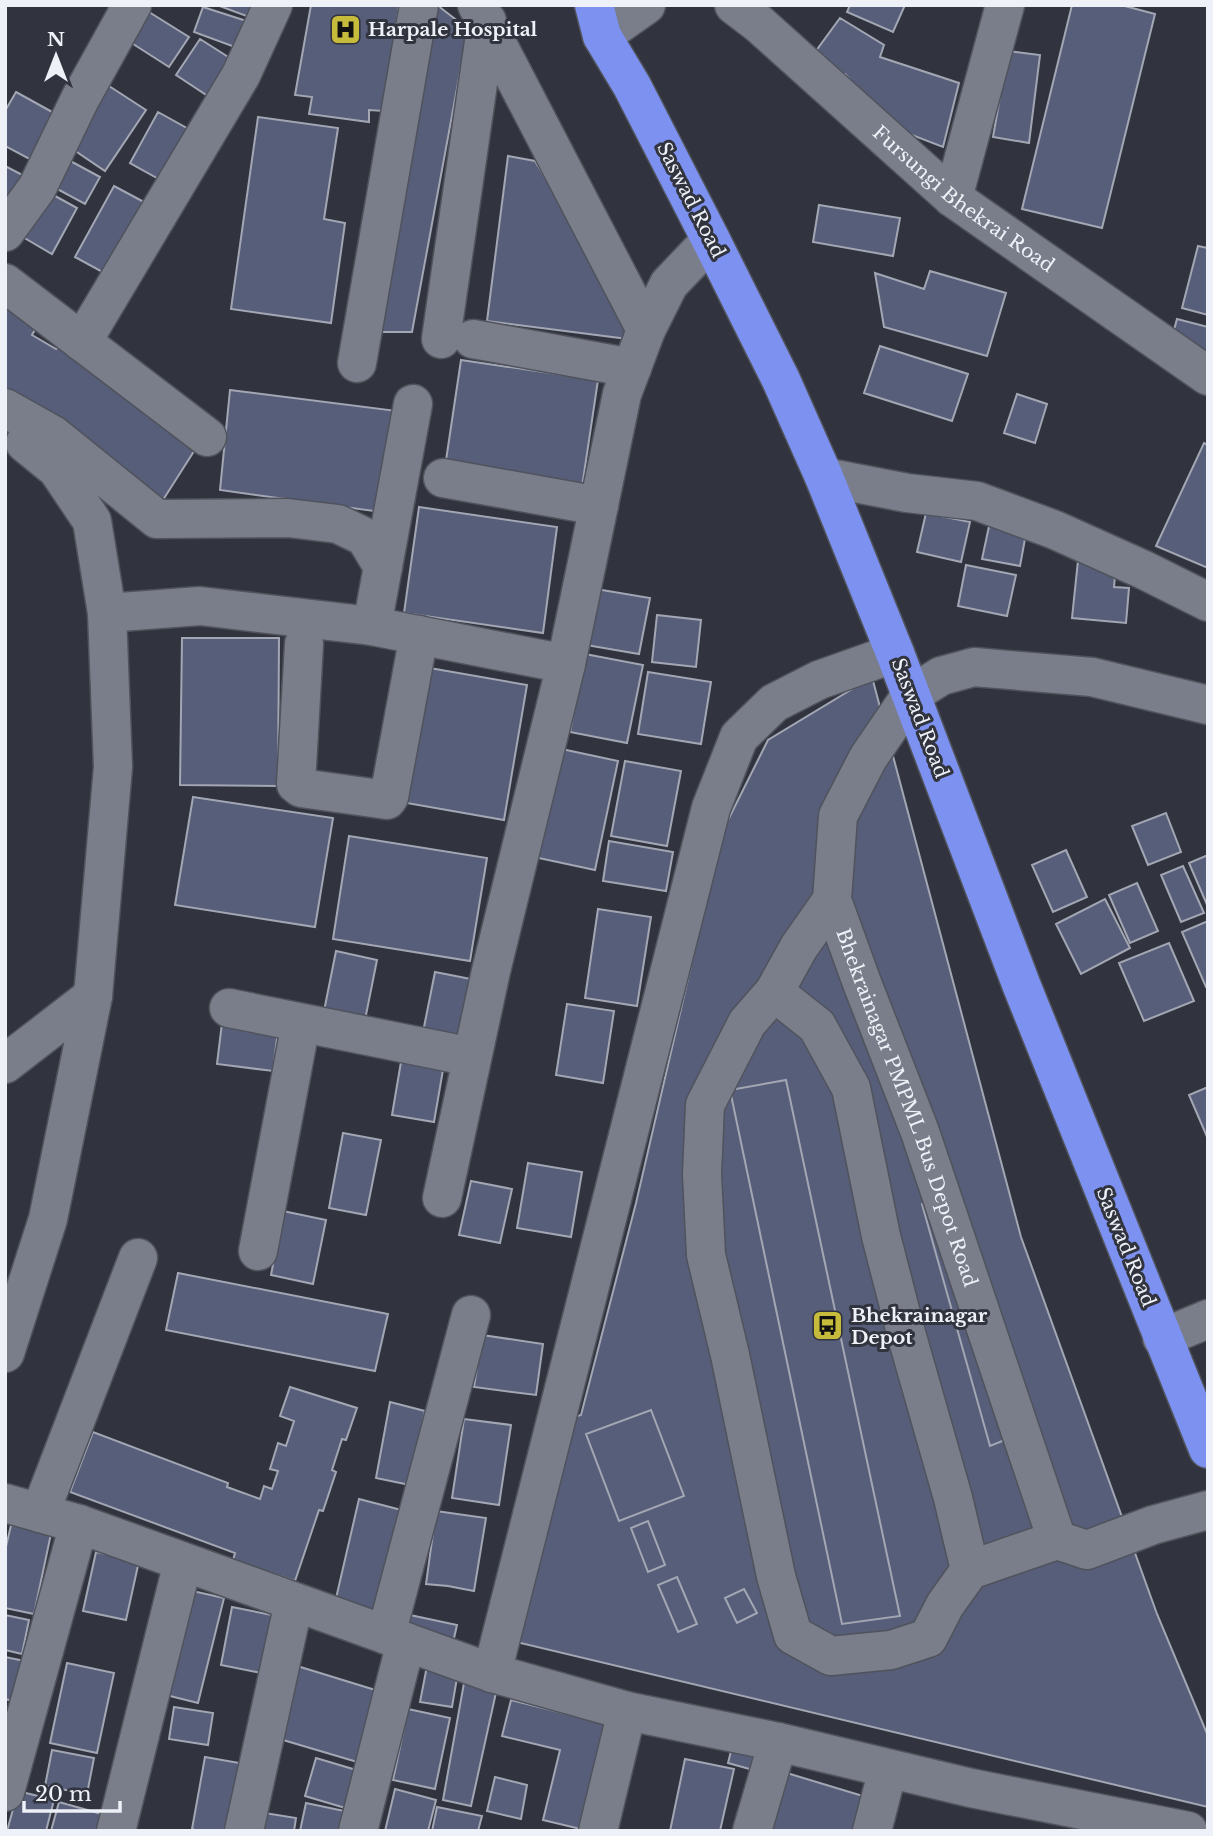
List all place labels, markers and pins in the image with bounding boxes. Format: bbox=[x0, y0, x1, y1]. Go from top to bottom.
hospital icon: Harpale Hospital bbox=[328, 12, 362, 46]
place label: Harpale Hospital bbox=[368, 18, 538, 41]
place label: Bhekrainagar Depot bbox=[851, 1304, 988, 1349]
bus stop icon: Bhekrainagar Depot bbox=[811, 1309, 845, 1343]

